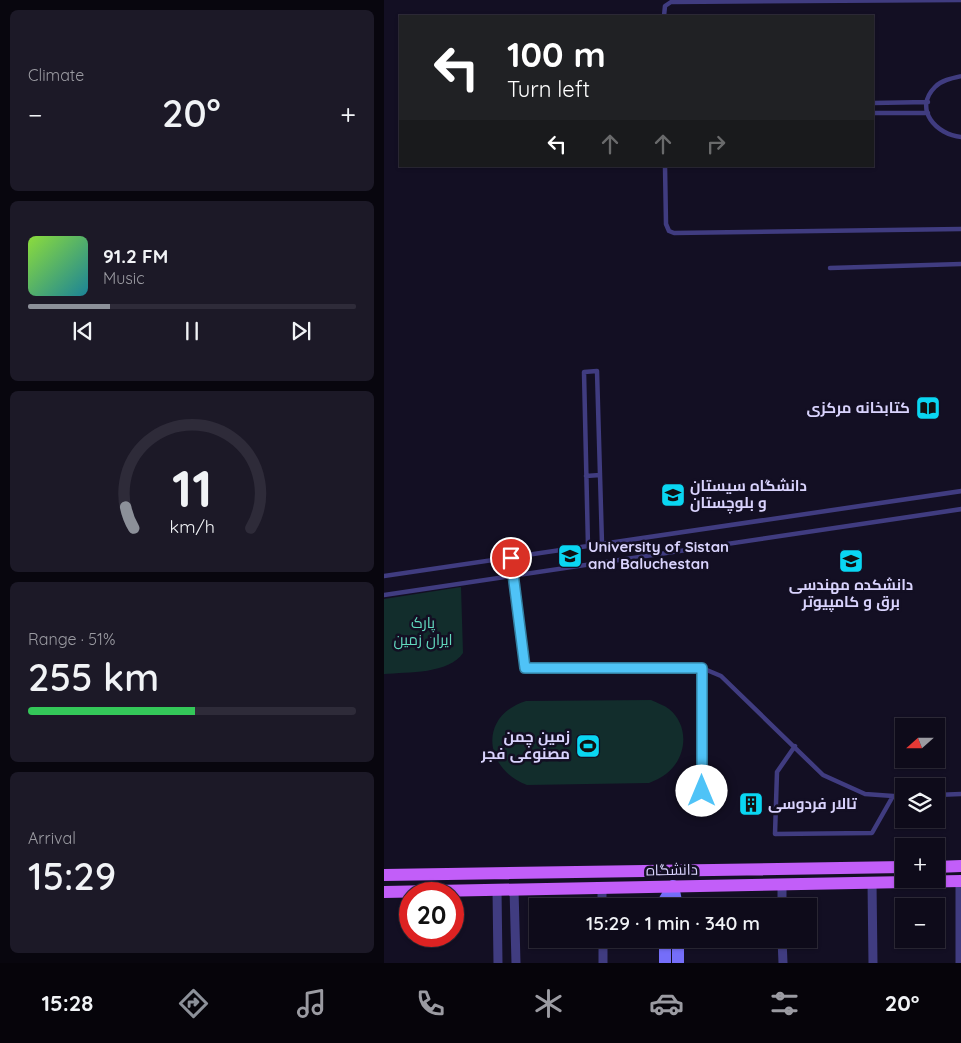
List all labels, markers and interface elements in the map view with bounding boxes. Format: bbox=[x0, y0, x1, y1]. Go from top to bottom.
text: 100 m bbox=[507, 32, 606, 76]
icon: left bbox=[424, 35, 489, 100]
text: Climate bbox=[28, 65, 84, 85]
text: Turn left bbox=[507, 75, 590, 103]
text: 20° bbox=[162, 89, 221, 137]
text: − bbox=[28, 97, 43, 132]
text: + bbox=[340, 97, 356, 132]
icon: left bbox=[543, 130, 571, 158]
icon: ahead bbox=[596, 130, 624, 158]
icon: ahead bbox=[649, 130, 677, 158]
icon: right bbox=[702, 130, 730, 158]
text: 91.2 FM bbox=[103, 244, 168, 268]
text: Music bbox=[103, 268, 145, 288]
icon: previous bbox=[69, 317, 97, 345]
icon: pause bbox=[178, 317, 206, 345]
icon: next bbox=[287, 317, 315, 345]
library icon: کتابخانه مرکزی bbox=[915, 395, 941, 421]
place label: کتابخانه مرکزی bbox=[807, 398, 910, 417]
text: 11 bbox=[172, 455, 212, 520]
place label: دانشگاه سیستان و بلوچستان bbox=[690, 476, 807, 514]
school or university icon: دانشگاه سیستان و بلوچستان bbox=[660, 482, 686, 508]
text: km/h bbox=[169, 515, 215, 537]
pin bbox=[490, 537, 532, 579]
place label: University of Sistan and Baluchestan bbox=[588, 537, 729, 573]
school or university icon: University of Sistan and Baluchestan bbox=[557, 543, 583, 569]
icon: arrive bbox=[497, 544, 525, 572]
school or university icon: دانشکده مهندسی برق و کامپیوتر bbox=[838, 548, 864, 574]
place label: دانشکده مهندسی برق و کامپیوتر bbox=[789, 575, 913, 612]
park label: پارک ایران زمین bbox=[393, 613, 453, 650]
text: Range · 51% bbox=[28, 629, 115, 649]
text: 255 km bbox=[28, 653, 159, 701]
north arrow bbox=[895, 718, 945, 768]
map controls bbox=[895, 718, 945, 948]
place label: زمین چمن مصنوعی فجر bbox=[480, 727, 570, 763]
sports icon: زمین چمن مصنوعی فجر bbox=[575, 733, 601, 759]
position arrow bbox=[675, 764, 727, 816]
button: layers bbox=[895, 778, 945, 828]
building icon: تالار فردوسی bbox=[738, 791, 764, 817]
place label: تالار فردوسی bbox=[768, 794, 857, 813]
text: Arrival bbox=[28, 828, 76, 848]
button: + bbox=[895, 838, 945, 888]
text: 15:29 bbox=[28, 852, 116, 900]
street label: دانشگاه bbox=[646, 860, 698, 879]
speed limit sign: 20 bbox=[399, 882, 464, 947]
button: − bbox=[895, 898, 945, 948]
text: 15:29 · 1 min · 340 m bbox=[586, 911, 760, 935]
icon: directions bbox=[176, 986, 211, 1021]
icon: music bbox=[294, 986, 329, 1021]
icon: phone bbox=[413, 986, 448, 1021]
icon: climate bbox=[531, 986, 566, 1021]
icon: car bbox=[649, 986, 684, 1021]
icon: filters bbox=[767, 986, 802, 1021]
text: 15:28 bbox=[42, 989, 93, 1017]
text: 20° bbox=[885, 989, 919, 1017]

